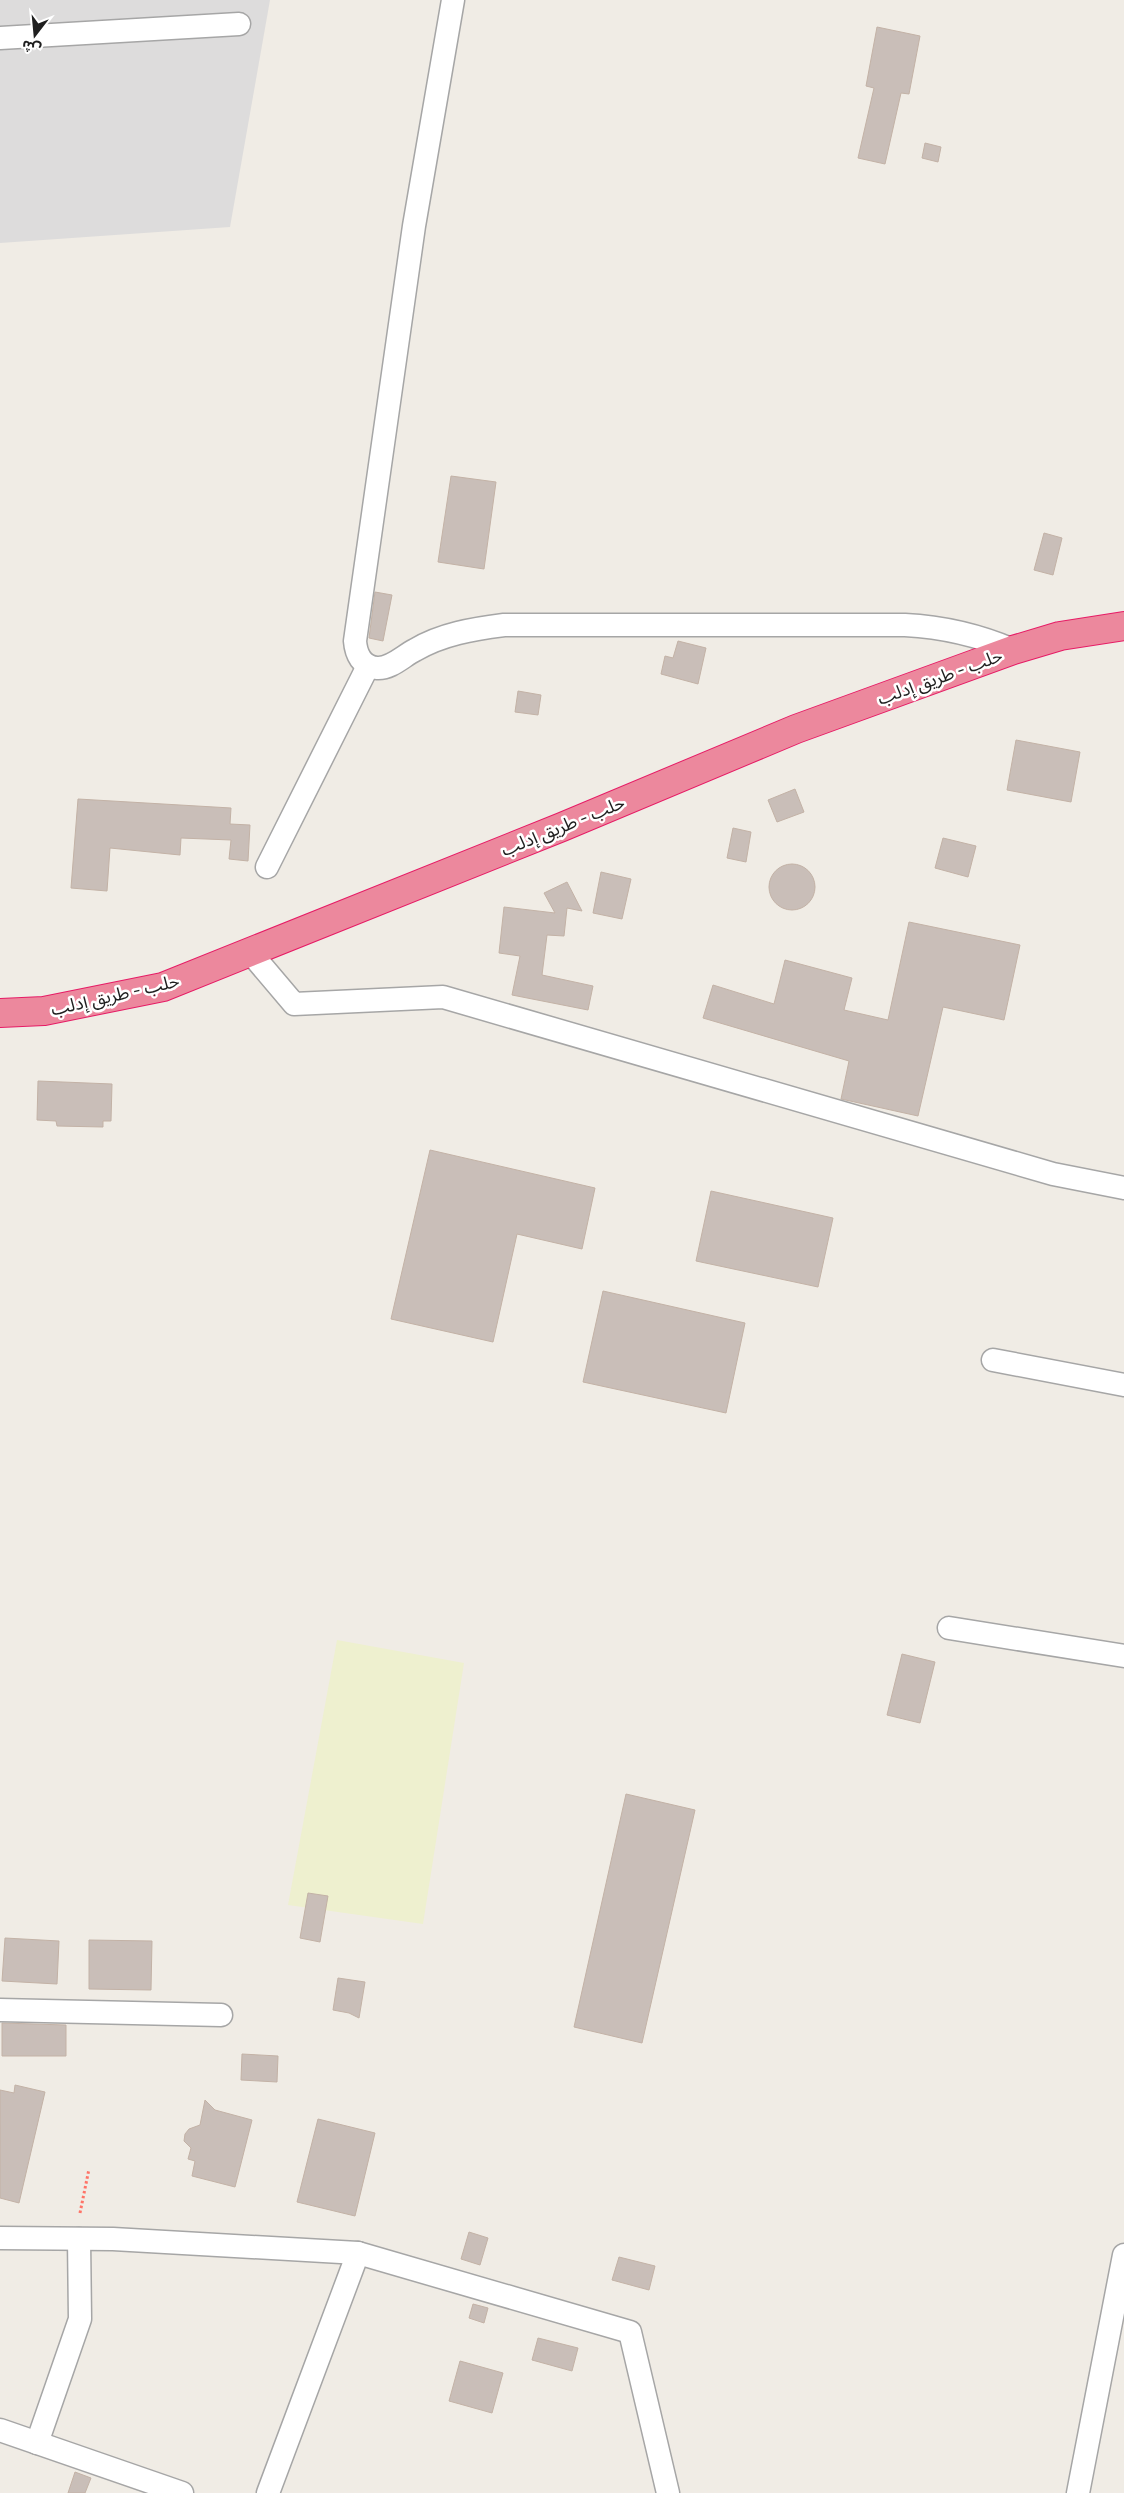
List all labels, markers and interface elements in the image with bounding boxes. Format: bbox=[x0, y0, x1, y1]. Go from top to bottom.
north arrow bbox=[10, 10, 60, 60]
text: ش bbox=[19, 35, 43, 61]
street label: حلب - طريق إدلب bbox=[874, 641, 1006, 712]
street label: حلب - طريق إدلب bbox=[497, 788, 629, 863]
street label: حلب - طريق إدلب bbox=[48, 967, 182, 1022]

